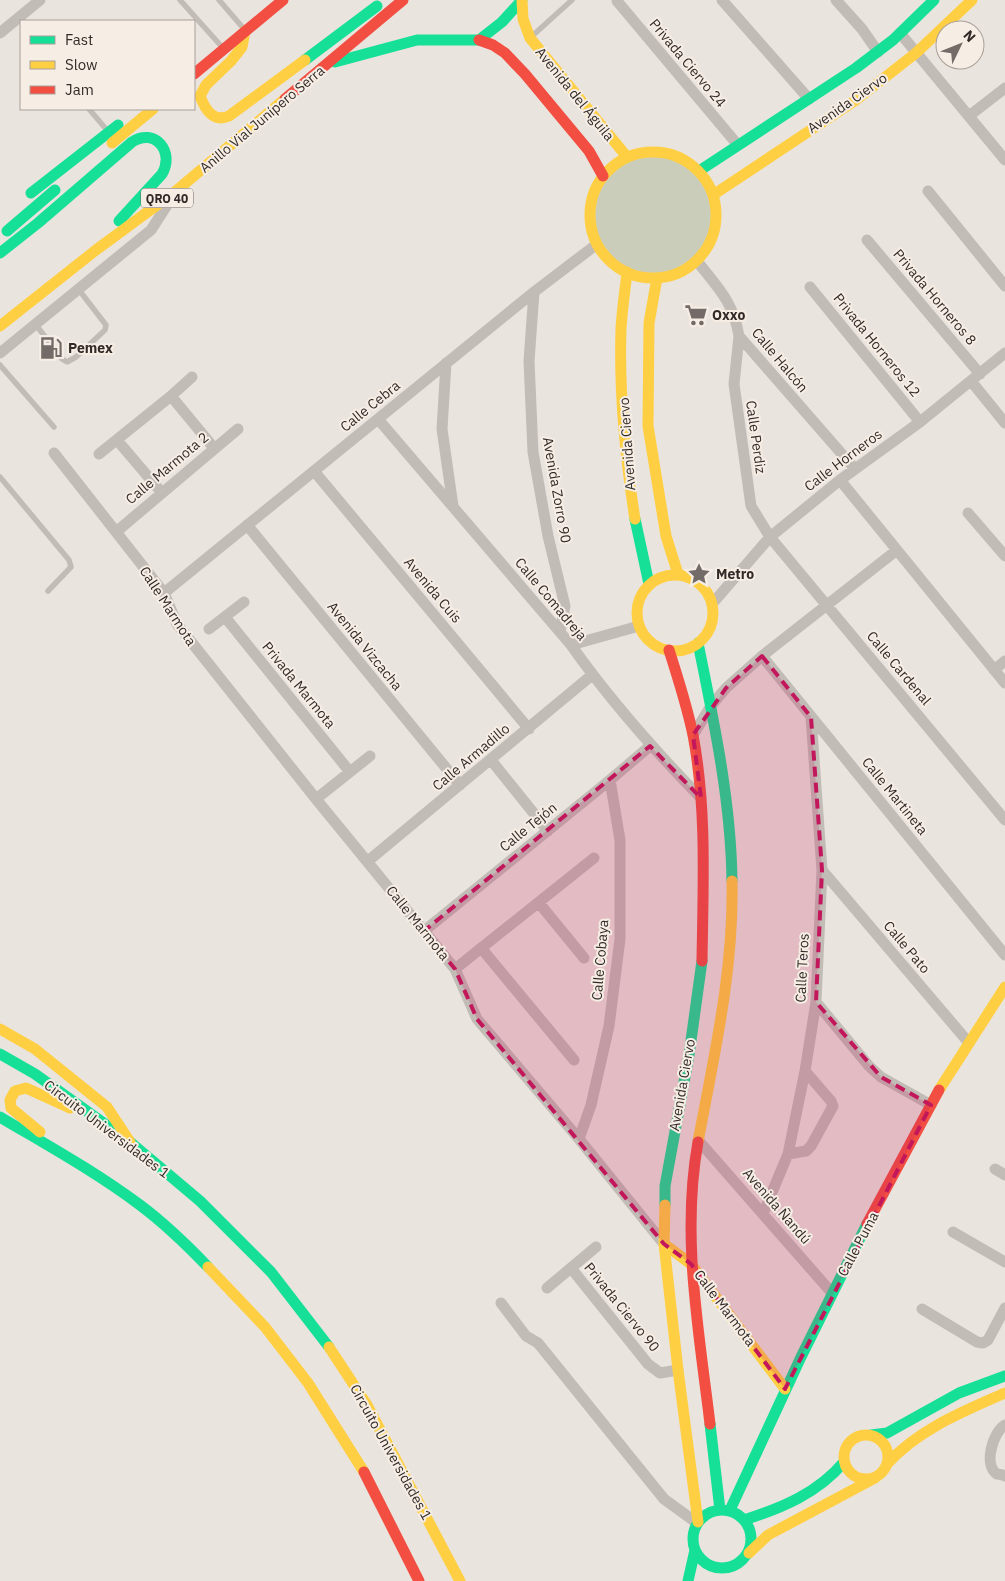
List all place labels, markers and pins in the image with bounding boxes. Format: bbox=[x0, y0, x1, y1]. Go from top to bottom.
supermarket icon: Oxxo bbox=[683, 302, 709, 328]
place label: Oxxo bbox=[712, 306, 745, 324]
fuel station icon: Pemex bbox=[38, 335, 64, 361]
place label: Pemex bbox=[68, 339, 113, 357]
place icon: Metro bbox=[686, 561, 712, 587]
place label: Metro bbox=[716, 565, 754, 583]

